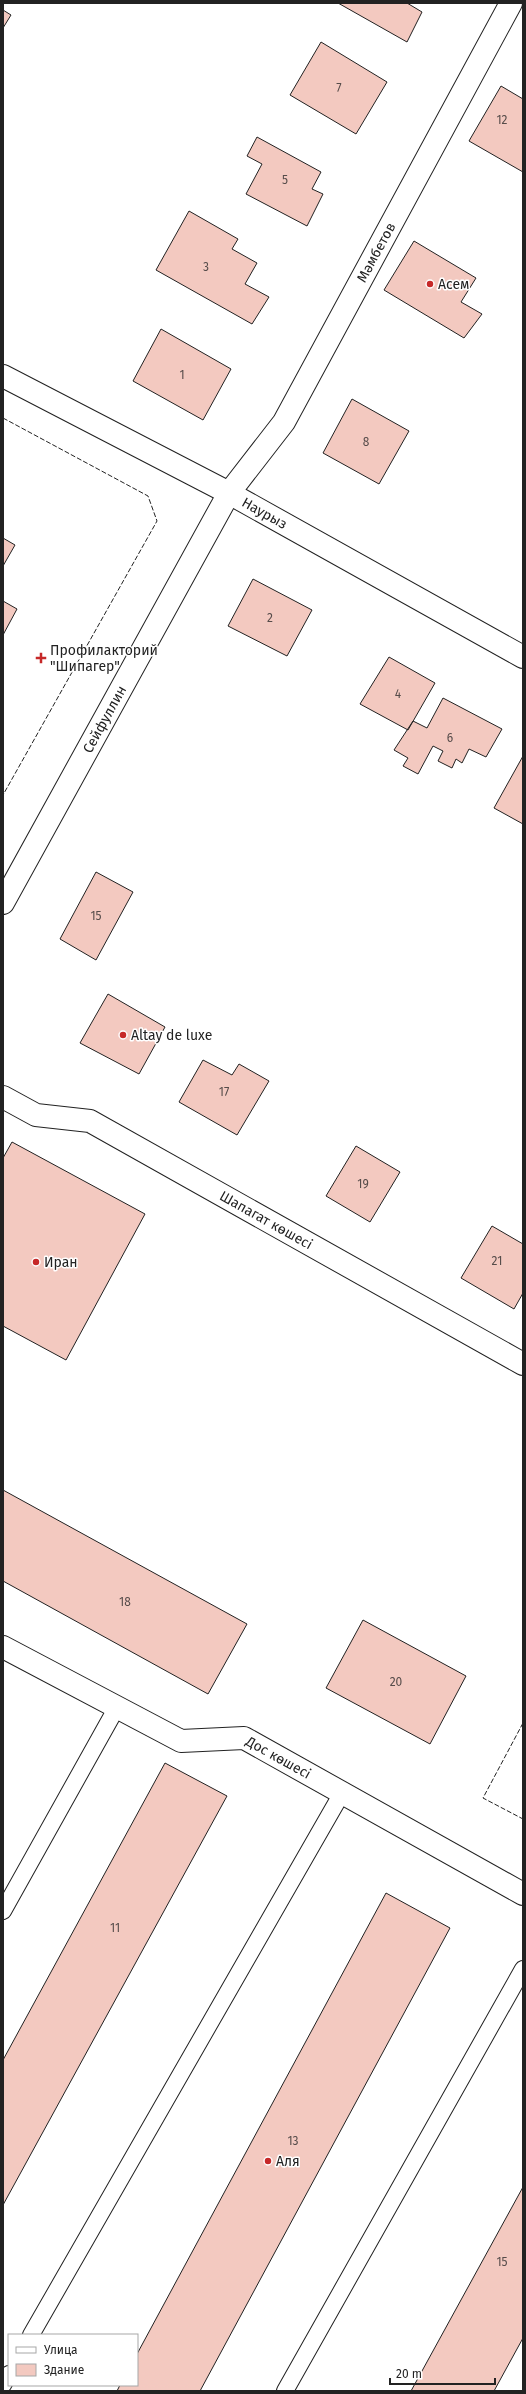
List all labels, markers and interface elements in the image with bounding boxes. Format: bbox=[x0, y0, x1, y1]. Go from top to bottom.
house number: 7 bbox=[336, 81, 342, 95]
house number: 12 bbox=[496, 113, 508, 127]
house number: 5 bbox=[282, 173, 288, 187]
street label: Мәмбетов bbox=[353, 219, 399, 285]
house number: 3 bbox=[203, 260, 209, 274]
place label: Асем bbox=[438, 276, 469, 293]
marker: Асем bbox=[425, 279, 435, 289]
house number: 1 bbox=[179, 368, 185, 382]
house number: 8 bbox=[363, 435, 370, 449]
street label: Наурыз bbox=[239, 494, 291, 532]
house number: 2 bbox=[267, 611, 273, 625]
place label: Профилакторий "Шипагер" bbox=[50, 642, 158, 675]
marker: Профилакторий "Шипагер" bbox=[35, 652, 47, 664]
street label: Сейфуллин bbox=[79, 682, 130, 756]
house number: 4 bbox=[395, 687, 402, 701]
house number: 6 bbox=[447, 731, 453, 745]
house number: 15 bbox=[90, 909, 102, 923]
place label: Altay de luxe bbox=[131, 1027, 212, 1044]
marker: Altay de luxe bbox=[118, 1030, 128, 1040]
house number: 17 bbox=[219, 1085, 229, 1099]
house number: 19 bbox=[357, 1177, 369, 1191]
street label: Шапагат көшесі bbox=[217, 1187, 316, 1253]
place label: Иран bbox=[44, 1254, 78, 1271]
house number: 21 bbox=[492, 1254, 502, 1268]
marker: Иран bbox=[31, 1257, 41, 1267]
house number: 18 bbox=[119, 1595, 131, 1609]
house number: 20 bbox=[390, 1675, 403, 1689]
street label: Дос көшесі bbox=[242, 1732, 314, 1782]
house number: 11 bbox=[110, 1921, 120, 1935]
house number: 13 bbox=[287, 2134, 299, 2148]
place label: Аля bbox=[276, 2153, 300, 2170]
marker: Аля bbox=[263, 2156, 273, 2166]
house number: 15 bbox=[496, 2255, 508, 2269]
legend bbox=[8, 2334, 138, 2386]
text: Улица bbox=[44, 2343, 78, 2357]
scale bar bbox=[390, 2360, 495, 2386]
text: Здание bbox=[44, 2363, 84, 2377]
text: 20 m bbox=[396, 2367, 422, 2381]

